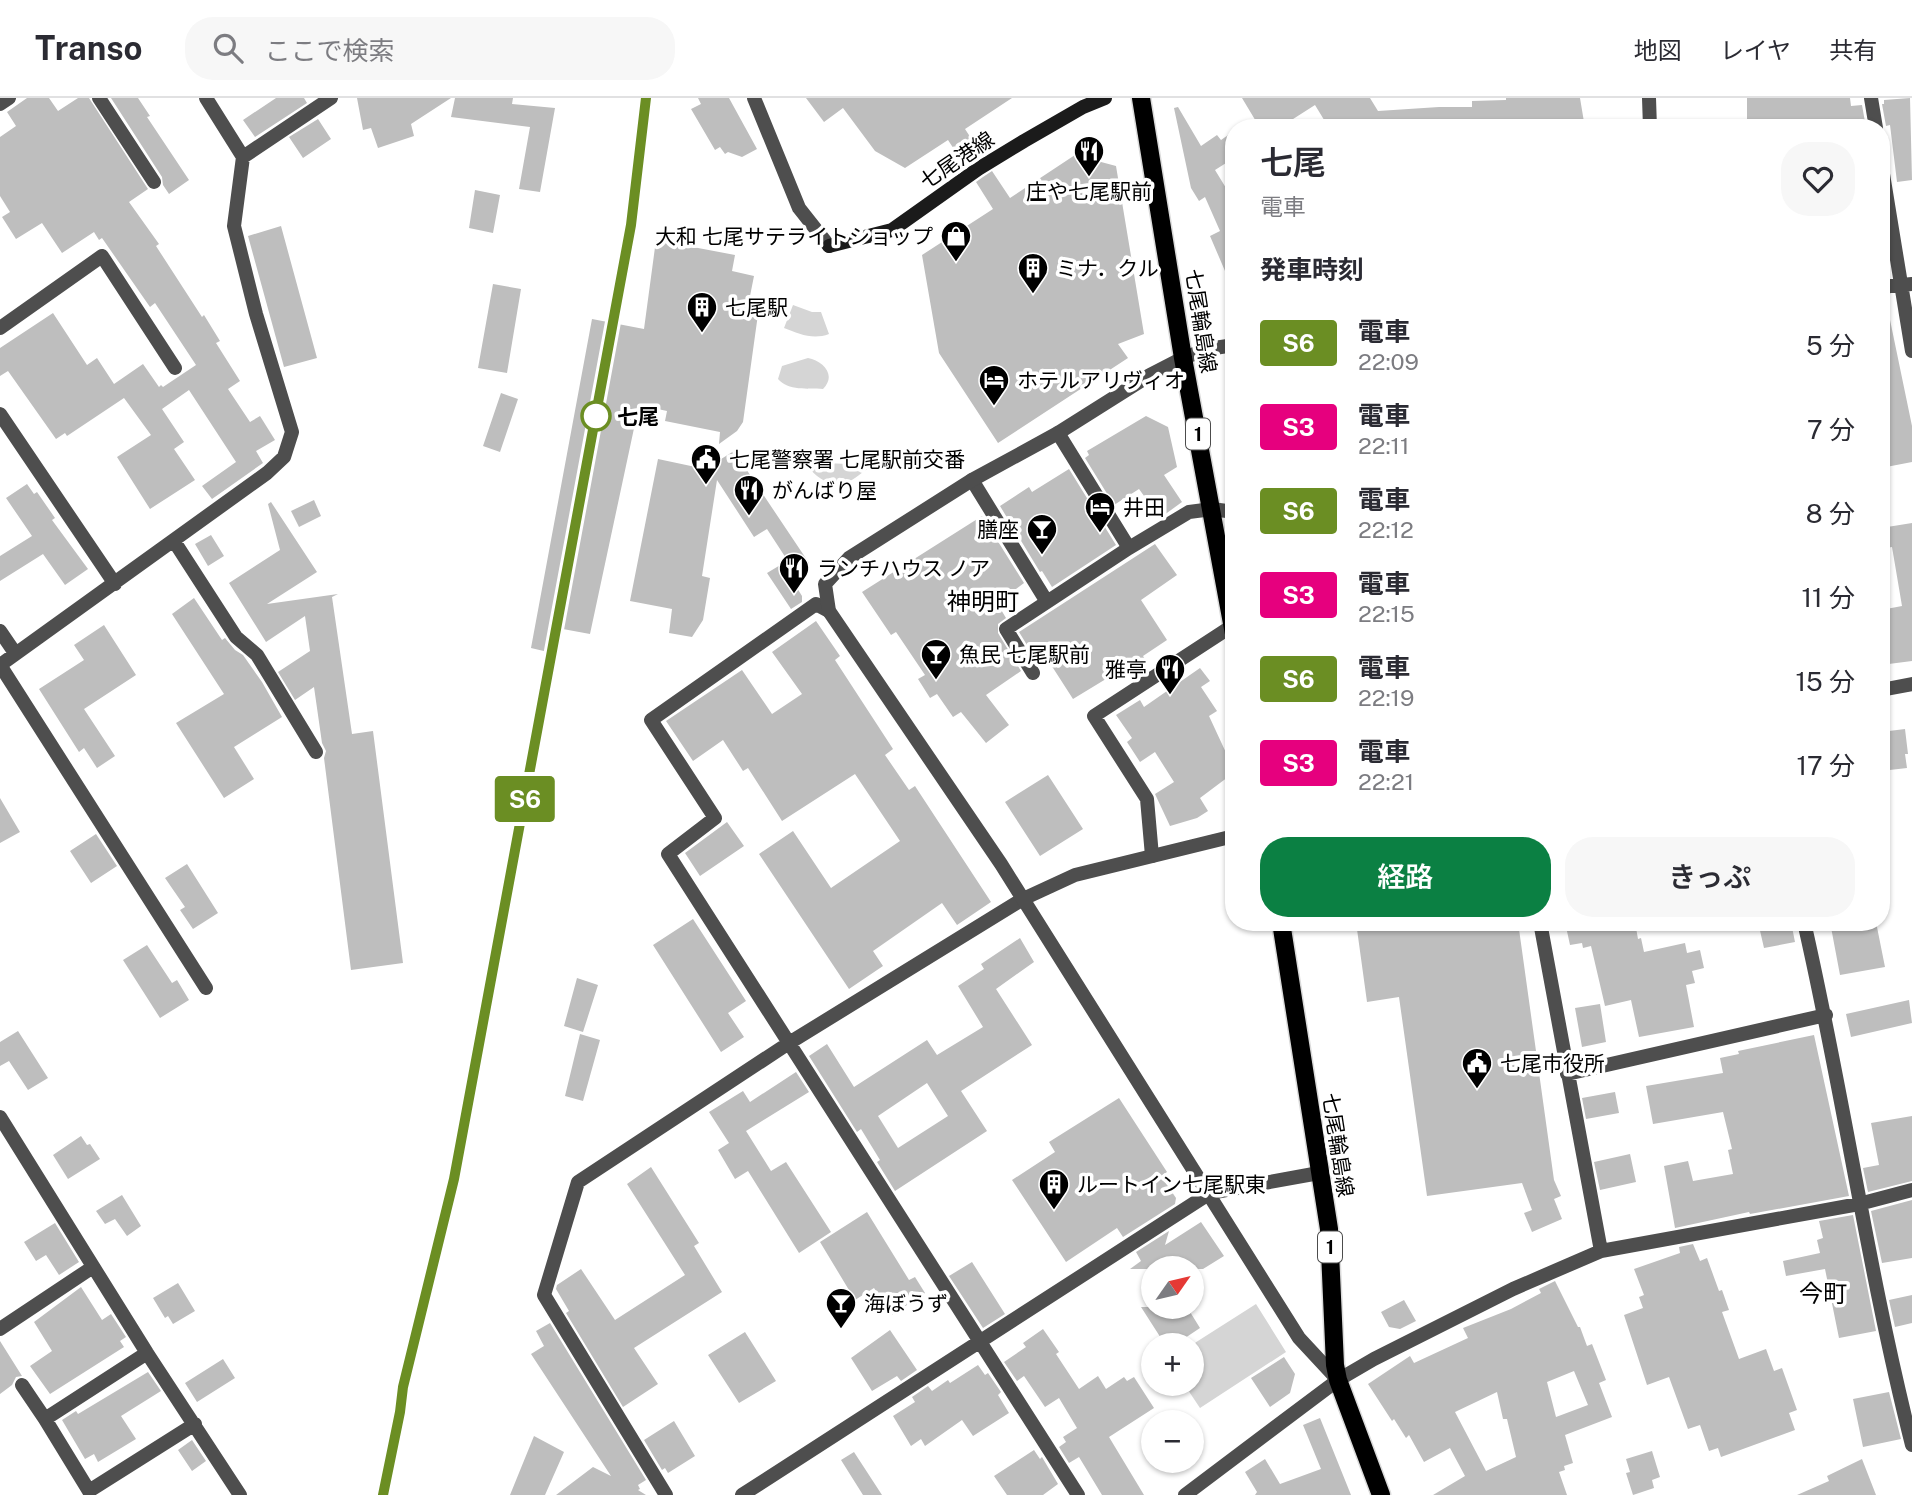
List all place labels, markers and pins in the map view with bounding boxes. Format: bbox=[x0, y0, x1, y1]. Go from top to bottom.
restaurant icon: 庄や七尾駅前 bbox=[1072, 134, 1106, 178]
place label: 庄や七尾駅前 bbox=[1026, 179, 1152, 204]
shop icon: 大和 七尾サテライトショップ bbox=[939, 219, 973, 263]
place label: 大和 七尾サテライトショップ bbox=[655, 224, 933, 249]
building icon: ミナ．クル bbox=[1016, 251, 1050, 295]
place label: ミナ．クル bbox=[1056, 256, 1159, 281]
building icon: 七尾駅 bbox=[685, 290, 719, 334]
place label: 七尾駅 bbox=[725, 295, 788, 320]
hotel icon: ホテルアリヴィオ bbox=[977, 363, 1011, 407]
place label: ホテルアリヴィオ bbox=[1017, 368, 1185, 393]
marker: 七尾 bbox=[581, 401, 611, 431]
place label: 七尾 bbox=[617, 404, 659, 429]
public building icon: 七尾警察署 七尾駅前交番 bbox=[689, 442, 723, 486]
place label: 七尾警察署 七尾駅前交番 bbox=[729, 447, 965, 472]
restaurant icon: がんばり屋 bbox=[732, 473, 766, 517]
place label: がんばり屋 bbox=[772, 478, 877, 503]
hotel icon: 井田 bbox=[1083, 490, 1117, 534]
place label: 井田 bbox=[1123, 495, 1165, 520]
bar icon: 膳座 bbox=[1025, 512, 1059, 556]
place label: 膳座 bbox=[977, 517, 1019, 542]
restaurant icon: ランチハウス ノア bbox=[777, 551, 811, 595]
place label: ランチハウス ノア bbox=[817, 556, 990, 581]
bar icon: 魚民 七尾駅前 bbox=[919, 637, 953, 681]
place label: 魚民 七尾駅前 bbox=[959, 642, 1090, 667]
restaurant icon: 雅亭 bbox=[1153, 652, 1187, 696]
place label: 雅亭 bbox=[1105, 657, 1147, 682]
public building icon: 七尾市役所 bbox=[1460, 1046, 1494, 1090]
place label: 七尾市役所 bbox=[1500, 1051, 1605, 1076]
building icon: ルートイン七尾駅東 bbox=[1037, 1167, 1071, 1211]
place label: ルートイン七尾駅東 bbox=[1077, 1172, 1266, 1197]
bar icon: 海ぼうず bbox=[824, 1286, 858, 1330]
place label: 海ぼうず bbox=[864, 1291, 948, 1316]

